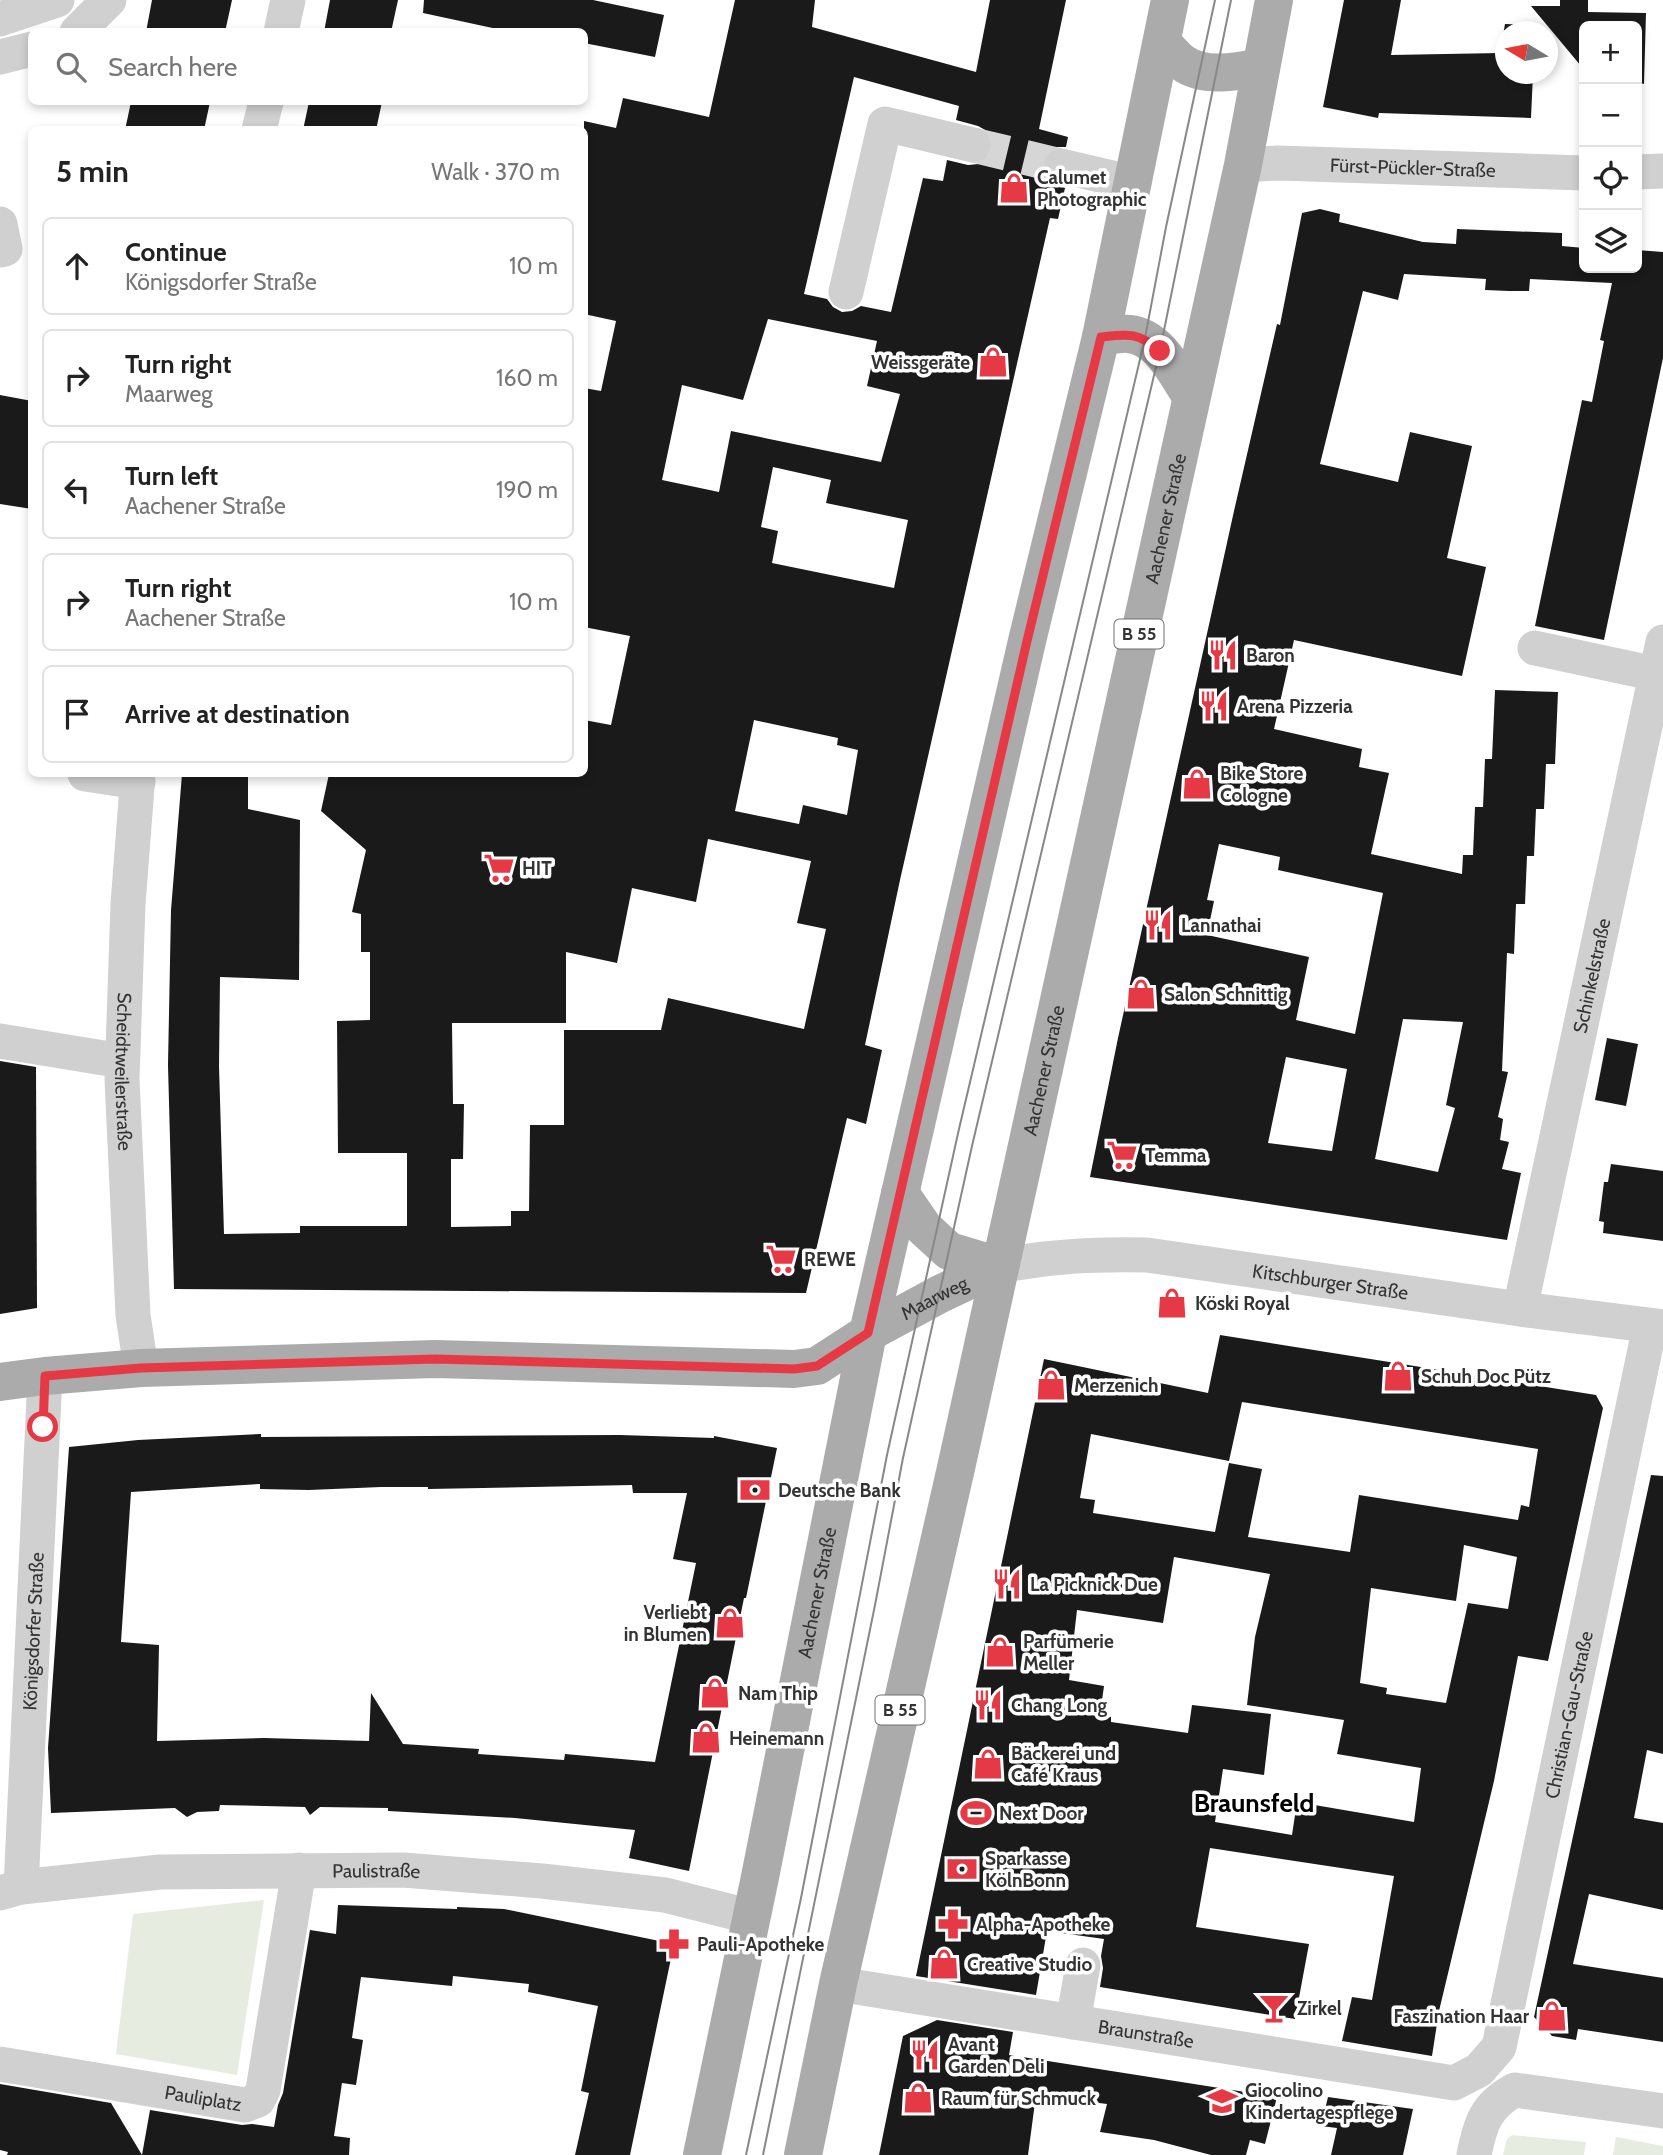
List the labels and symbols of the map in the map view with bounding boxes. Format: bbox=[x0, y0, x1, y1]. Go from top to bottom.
north arrow bbox=[1495, 21, 1558, 84]
street label: Fürst-Pückler-Straße bbox=[1330, 153, 1496, 182]
place label: Calumet Photographic bbox=[1037, 166, 1147, 211]
shop icon: Calumet Photographic bbox=[997, 171, 1031, 205]
route end bbox=[1144, 335, 1175, 366]
shop icon: Weissgeräte bbox=[976, 345, 1010, 379]
place label: Weissgeräte bbox=[871, 351, 970, 374]
street label: Aachener Straße bbox=[1140, 451, 1191, 586]
road number: B 55 bbox=[1114, 620, 1164, 648]
restaurant icon: Baron bbox=[1206, 638, 1240, 672]
place label: Baron bbox=[1246, 644, 1295, 667]
restaurant icon: Arena Pizzeria bbox=[1197, 689, 1231, 723]
place label: Arena Pizzeria bbox=[1237, 695, 1353, 718]
place label: Bike Store Cologne bbox=[1220, 762, 1303, 807]
shop icon: Bike Store Cologne bbox=[1180, 767, 1214, 801]
supermarket icon: HIT bbox=[482, 851, 516, 885]
place label: HIT bbox=[522, 857, 552, 880]
restaurant icon: Lannathai bbox=[1141, 908, 1175, 942]
place label: Lannathai bbox=[1181, 914, 1261, 937]
street label: Schinkelstraße bbox=[1568, 916, 1615, 1035]
shop icon: Salon Schnittig bbox=[1124, 977, 1158, 1011]
place label: Salon Schnittig bbox=[1164, 983, 1288, 1006]
street label: Scheidtweilerstraße bbox=[110, 992, 137, 1151]
street label: Aachener Straße bbox=[1018, 1003, 1069, 1138]
supermarket icon: Temma bbox=[1105, 1138, 1139, 1172]
place label: Temma bbox=[1145, 1144, 1207, 1167]
supermarket icon: REWE bbox=[764, 1242, 798, 1276]
place label: REWE bbox=[804, 1248, 856, 1271]
street label: Kitschburger Straße bbox=[1251, 1259, 1410, 1304]
street label: Maarweg bbox=[897, 1271, 972, 1325]
shop icon: Köski Royal bbox=[1155, 1286, 1189, 1320]
place label: Köski Royal bbox=[1195, 1292, 1290, 1315]
shop icon: Schuh Doc Pütz bbox=[1381, 1359, 1415, 1393]
place label: Schuh Doc Pütz bbox=[1421, 1365, 1551, 1388]
shop icon: Merzenich bbox=[1034, 1368, 1068, 1402]
place label: Merzenich bbox=[1074, 1374, 1158, 1397]
route start bbox=[27, 1411, 58, 1442]
bank icon: Deutsche Bank bbox=[738, 1473, 772, 1507]
place label: Deutsche Bank bbox=[778, 1479, 901, 1502]
street label: Aachener Straße bbox=[792, 1525, 841, 1660]
street label: Königsdorfer Straße bbox=[18, 1551, 48, 1711]
restaurant icon: La Picknick Due bbox=[990, 1567, 1024, 1601]
place label: La Picknick Due bbox=[1030, 1573, 1158, 1596]
place label: Verliebt in Blumen bbox=[624, 1601, 707, 1646]
shop icon: Verliebt in Blumen bbox=[713, 1606, 747, 1640]
street label: Christian-Gau-Straße bbox=[1540, 1629, 1597, 1801]
place label: Parfümerie Meller bbox=[1023, 1630, 1114, 1675]
shop icon: Parfümerie Meller bbox=[983, 1635, 1017, 1669]
shop icon: Nam Thip bbox=[698, 1676, 732, 1710]
place label: Nam Thip bbox=[738, 1682, 818, 1705]
restaurant icon: Chang Long bbox=[971, 1688, 1005, 1722]
place label: Chang Long bbox=[1011, 1694, 1107, 1717]
road number: B 55 bbox=[876, 1695, 925, 1724]
shop icon: Heinemann bbox=[689, 1721, 723, 1755]
place label: Heinemann bbox=[729, 1727, 824, 1750]
place label: Bäckerei und Café Kraus bbox=[1011, 1742, 1116, 1787]
shop icon: Bäckerei und Café Kraus bbox=[971, 1747, 1005, 1781]
district label: Braunsfeld bbox=[1194, 1787, 1314, 1819]
sports icon: Next Door bbox=[959, 1796, 993, 1830]
place label: Next Door bbox=[999, 1802, 1084, 1825]
place label: Sparkasse KölnBonn bbox=[985, 1847, 1067, 1892]
bank icon: Sparkasse KölnBonn bbox=[945, 1852, 979, 1886]
street label: Paulistraße bbox=[332, 1858, 422, 1883]
pharmacy icon: Alpha-Apotheke bbox=[936, 1907, 970, 1941]
place label: Alpha-Apotheke bbox=[976, 1913, 1111, 1936]
pharmacy icon: Pauli-Apotheke bbox=[657, 1927, 691, 1961]
place label: Pauli-Apotheke bbox=[697, 1933, 825, 1956]
shop icon: Creative Studio bbox=[927, 1947, 961, 1981]
place label: Creative Studio bbox=[967, 1953, 1092, 1976]
bar icon: Zirkel bbox=[1257, 1991, 1291, 2025]
place label: Zirkel bbox=[1297, 1997, 1342, 2020]
shop icon: Faszination Haar bbox=[1535, 1999, 1569, 2033]
place label: Faszination Haar bbox=[1393, 2005, 1530, 2028]
street label: Braunstraße bbox=[1096, 2014, 1196, 2053]
place label: Avant Garden Deli bbox=[948, 2033, 1044, 2078]
restaurant icon: Avant Garden Deli bbox=[908, 2038, 942, 2072]
place label: Giocolino Kindertagespflege bbox=[1245, 2079, 1394, 2124]
street label: Pauliplatz bbox=[163, 2080, 243, 2116]
shop icon: Raum für Schmuck bbox=[901, 2081, 935, 2115]
school or university icon: Giocolino Kindertagespflege bbox=[1205, 2084, 1239, 2118]
place label: Raum für Schmuck bbox=[941, 2087, 1097, 2110]

